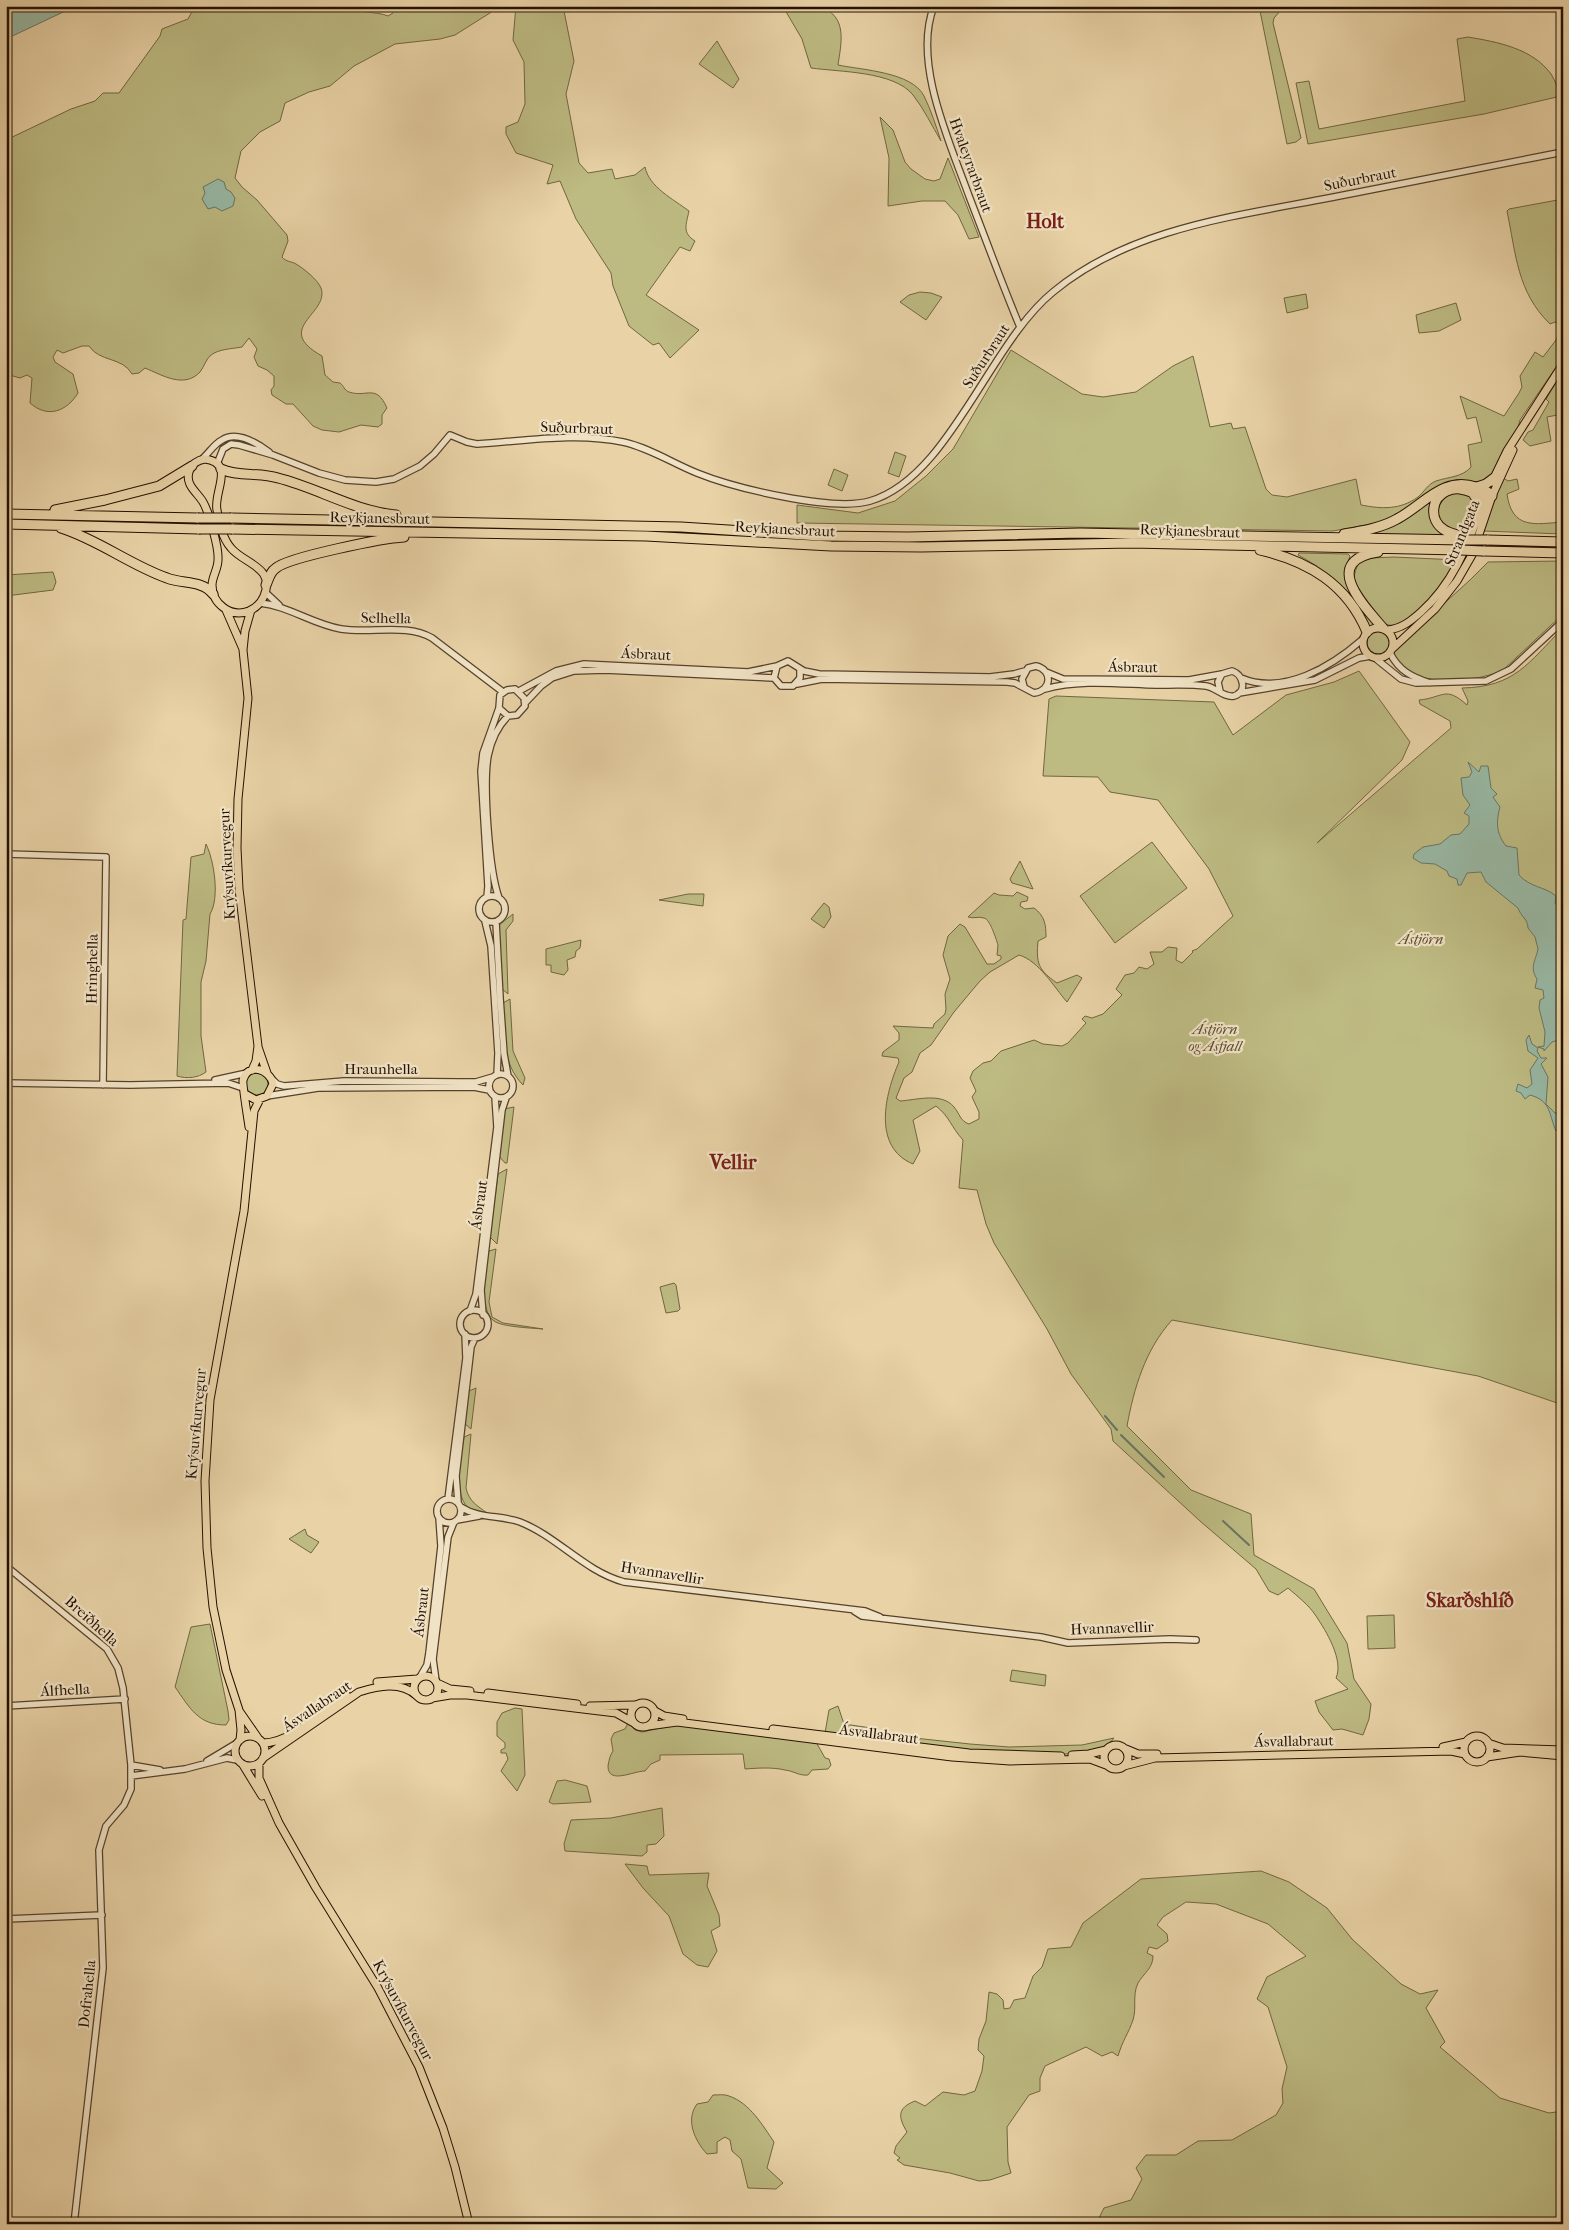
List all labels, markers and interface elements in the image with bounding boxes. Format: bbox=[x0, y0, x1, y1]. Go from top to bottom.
street label: Hvaleyrarbraut bbox=[946, 115, 997, 215]
street label: Suðurbraut bbox=[1322, 163, 1398, 195]
district label: Holt bbox=[1026, 210, 1065, 233]
street label: Suðurbraut bbox=[959, 320, 1014, 392]
street label: Suðurbraut bbox=[540, 418, 615, 438]
street label: Strandgata bbox=[1440, 496, 1484, 569]
street label: Reykjanesbraut bbox=[330, 508, 431, 528]
street label: Reykjanesbraut bbox=[734, 517, 836, 541]
street label: Reykjanesbraut bbox=[1139, 520, 1241, 542]
street label: Selhella bbox=[361, 609, 412, 627]
street label: Ásbraut bbox=[620, 644, 672, 664]
street label: Ásbraut bbox=[1107, 658, 1159, 676]
street label: Krýsuvíkurvegur bbox=[215, 807, 239, 920]
park label: Ástjörn bbox=[1397, 930, 1443, 948]
street label: Hringhella bbox=[82, 933, 102, 1004]
park label: Ástjörn og Ásfjall bbox=[1188, 1020, 1244, 1055]
street label: Hraunhella bbox=[344, 1060, 419, 1078]
district label: Vellir bbox=[708, 1151, 757, 1174]
street label: Ásbraut bbox=[466, 1178, 491, 1232]
street label: Krýsuvíkurvegur bbox=[182, 1367, 210, 1480]
street label: Hvannavellir bbox=[619, 1558, 705, 1589]
street label: Ásbraut bbox=[409, 1585, 433, 1639]
district label: Skarðshlíð bbox=[1426, 1589, 1514, 1612]
street label: Breiðhella bbox=[61, 1592, 123, 1651]
street label: Hvannavellir bbox=[1070, 1618, 1155, 1638]
street label: Ásvallabraut bbox=[278, 1676, 356, 1736]
street label: Álfhella bbox=[39, 1680, 91, 1700]
street label: Ásvallabraut bbox=[837, 1720, 920, 1748]
street label: Ásvallabraut bbox=[1253, 1731, 1335, 1751]
street label: Krýsuvíkurvegur bbox=[369, 1957, 437, 2064]
street label: Dofrahella bbox=[74, 1958, 100, 2029]

